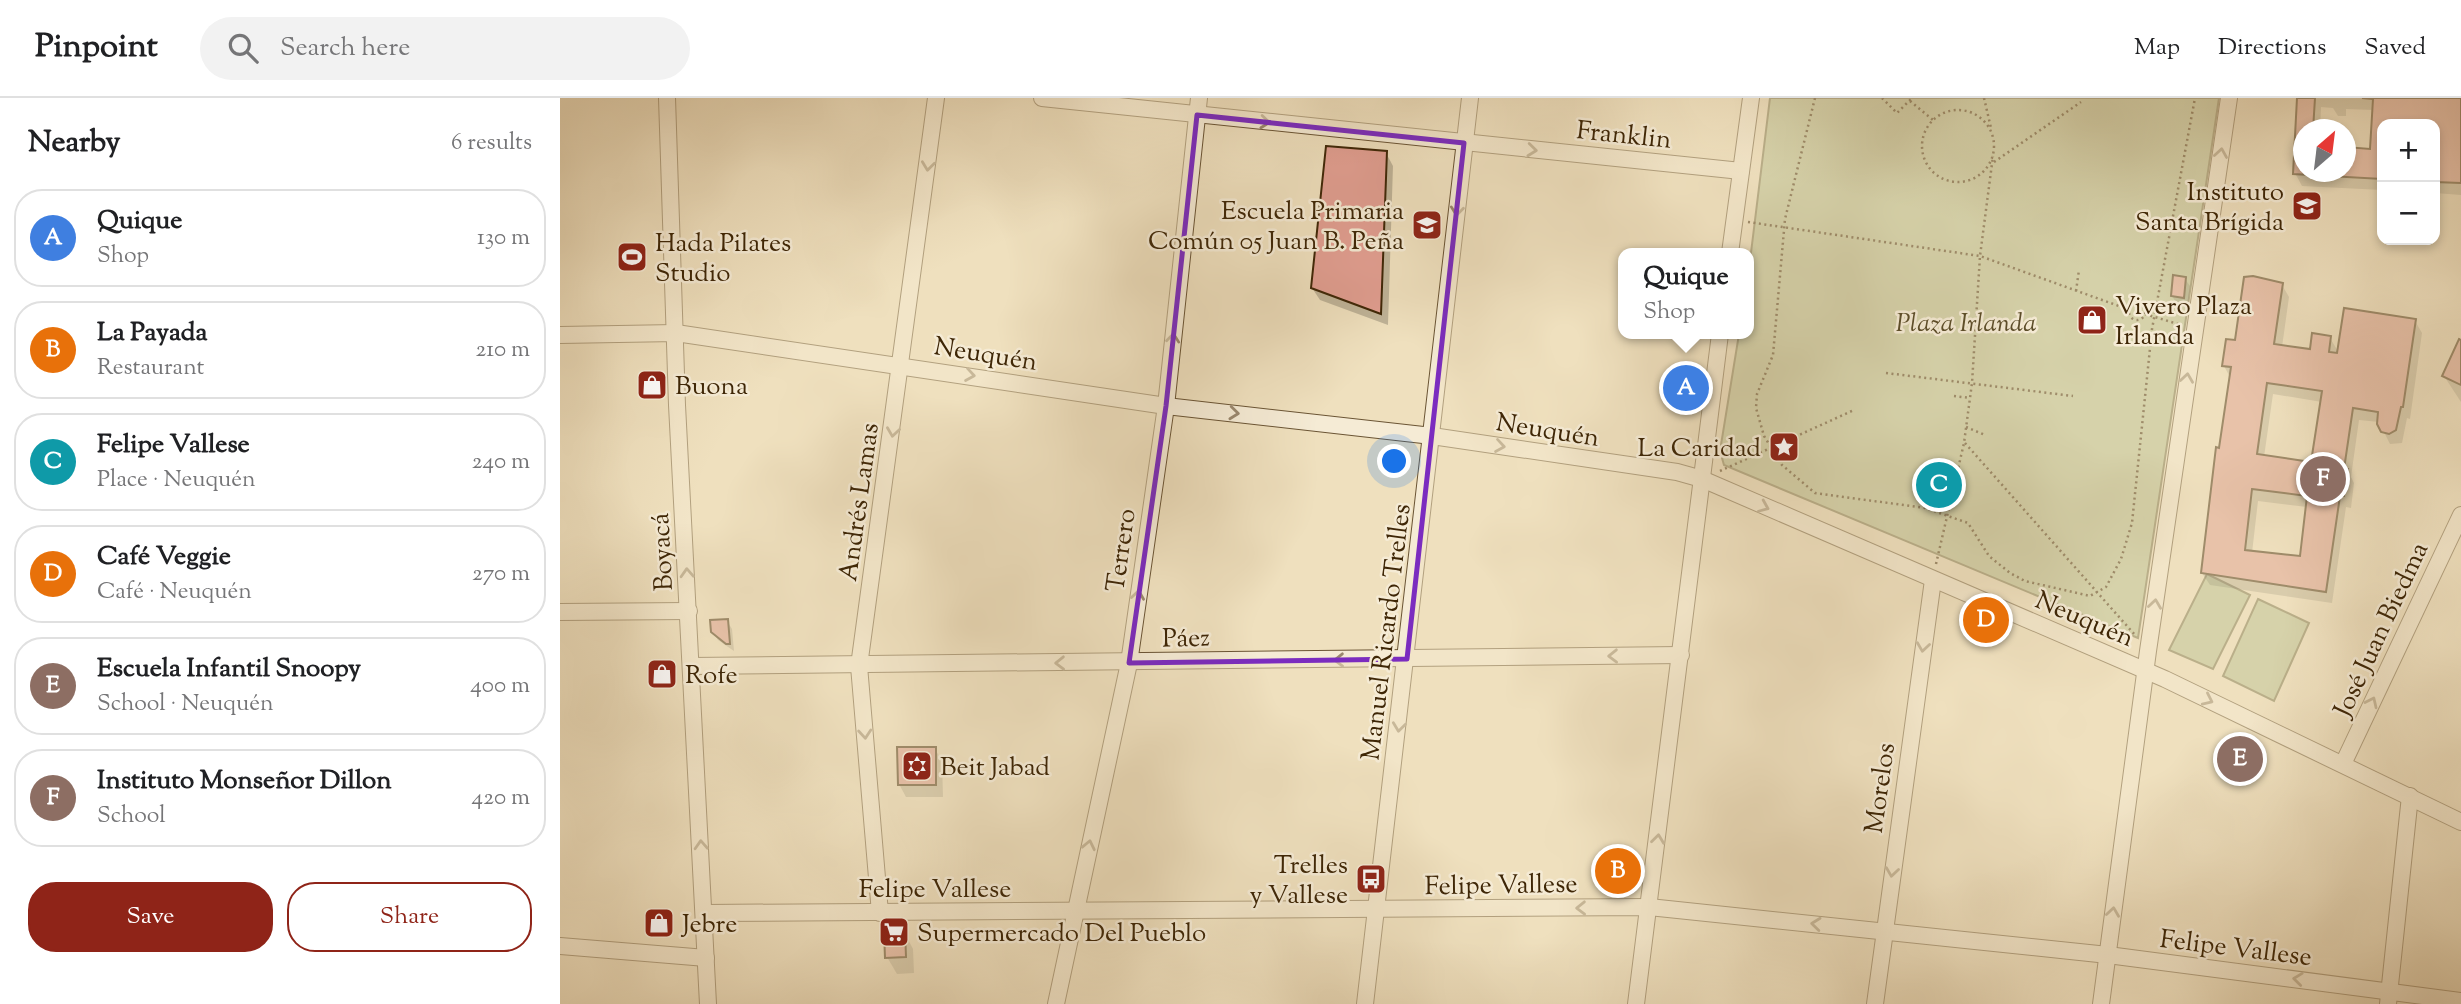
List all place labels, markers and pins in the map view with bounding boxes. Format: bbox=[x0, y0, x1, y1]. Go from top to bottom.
place label: Instituto Santa Brígida bbox=[2135, 175, 2284, 242]
school or university icon: Instituto Santa Brígida bbox=[2290, 189, 2324, 223]
place label: Escuela Primaria Común 05 Juan B. Peña bbox=[1148, 194, 1404, 261]
school or university icon: Escuela Primaria Común 05 Juan B. Peña bbox=[1410, 208, 1444, 242]
place label: Hada Pilates Studio bbox=[655, 226, 791, 293]
sports icon: Hada Pilates Studio bbox=[615, 240, 649, 274]
place label: Vivero Plaza Irlanda bbox=[2115, 289, 2252, 356]
shop icon: Vivero Plaza Irlanda bbox=[2075, 303, 2109, 337]
pin: A bbox=[1663, 362, 1709, 414]
shop icon: Buona bbox=[635, 368, 669, 402]
place label: Buona bbox=[675, 369, 748, 406]
place icon: La Caridad bbox=[1767, 430, 1801, 464]
place label: La Caridad bbox=[1638, 431, 1761, 468]
pin: F bbox=[2300, 453, 2346, 505]
pin: C bbox=[1916, 459, 1962, 511]
pin: D bbox=[1963, 594, 2009, 646]
shop icon: Rofe bbox=[645, 657, 679, 691]
place label: Rofe bbox=[685, 658, 738, 695]
pin: E bbox=[2217, 733, 2263, 785]
synagogue icon: Beit Jabad bbox=[900, 749, 934, 783]
place label: Beit Jabad bbox=[940, 750, 1050, 787]
pin: B bbox=[1595, 845, 1641, 897]
place label: Trelles y Vallese bbox=[1249, 848, 1348, 915]
bus stop icon: Trelles y Vallese bbox=[1354, 862, 1388, 896]
shop icon: Jebre bbox=[642, 906, 676, 940]
place label: Jebre bbox=[680, 907, 737, 944]
supermarket icon: Supermercado Del Pueblo bbox=[877, 915, 911, 949]
place label: Supermercado Del Pueblo bbox=[917, 916, 1206, 953]

